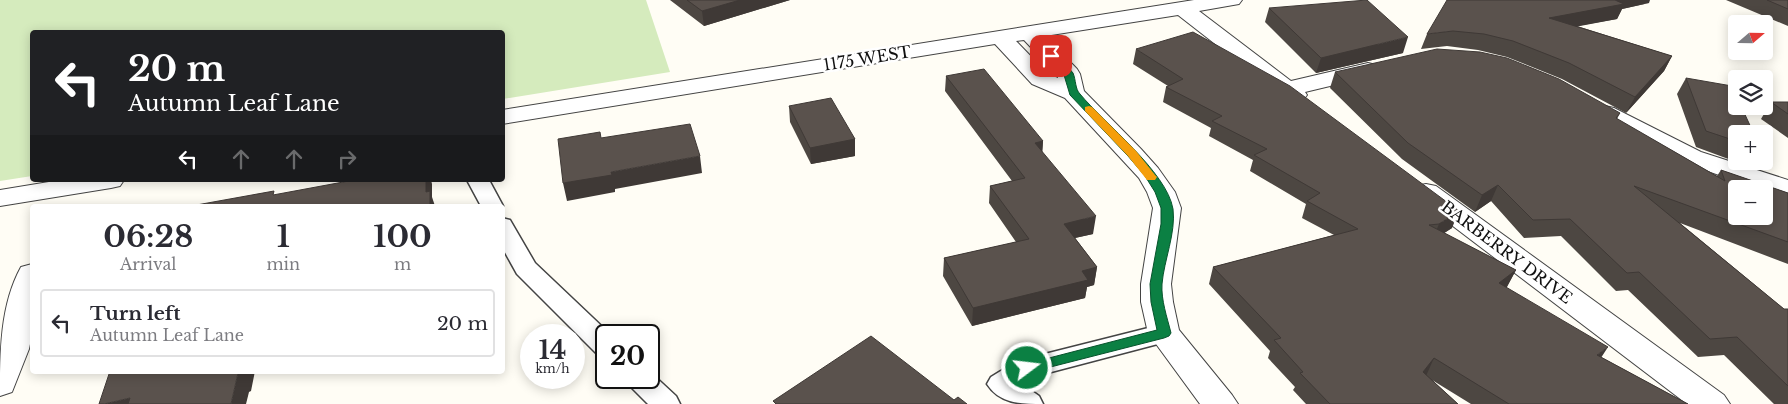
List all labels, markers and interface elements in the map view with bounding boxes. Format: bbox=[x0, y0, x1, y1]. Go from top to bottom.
north arrow bbox=[1728, 15, 1772, 60]
map controls bbox=[1728, 15, 1773, 225]
pin bbox=[1030, 35, 1072, 77]
street label: 1175 WEST bbox=[822, 41, 912, 75]
icon: arrive bbox=[1037, 42, 1065, 70]
text: 20 m bbox=[128, 47, 225, 90]
icon: left bbox=[45, 50, 110, 115]
button: layers bbox=[1728, 70, 1773, 115]
text: Autumn Leaf Lane bbox=[128, 90, 340, 117]
button: + bbox=[1728, 125, 1773, 170]
icon: left bbox=[174, 145, 202, 173]
icon: ahead bbox=[227, 145, 255, 173]
icon: ahead bbox=[280, 145, 308, 173]
icon: right bbox=[333, 145, 361, 173]
button: − bbox=[1728, 180, 1773, 225]
street label: BARBERRY DRIVE bbox=[1438, 196, 1576, 308]
text: 06:28 bbox=[103, 218, 193, 255]
text: 1 bbox=[277, 218, 290, 255]
text: 100 bbox=[373, 218, 432, 255]
text: Arrival bbox=[120, 254, 177, 274]
text: min bbox=[266, 254, 300, 274]
text: m bbox=[394, 254, 411, 274]
text: Turn left bbox=[90, 302, 181, 325]
icon: left bbox=[47, 309, 75, 337]
text: 20 m bbox=[437, 312, 488, 335]
speed limit sign: 20 bbox=[595, 324, 660, 389]
text: Autumn Leaf Lane bbox=[90, 325, 244, 345]
text: 14 bbox=[539, 335, 566, 366]
position arrow bbox=[1000, 341, 1052, 393]
text: km/h bbox=[535, 361, 570, 376]

